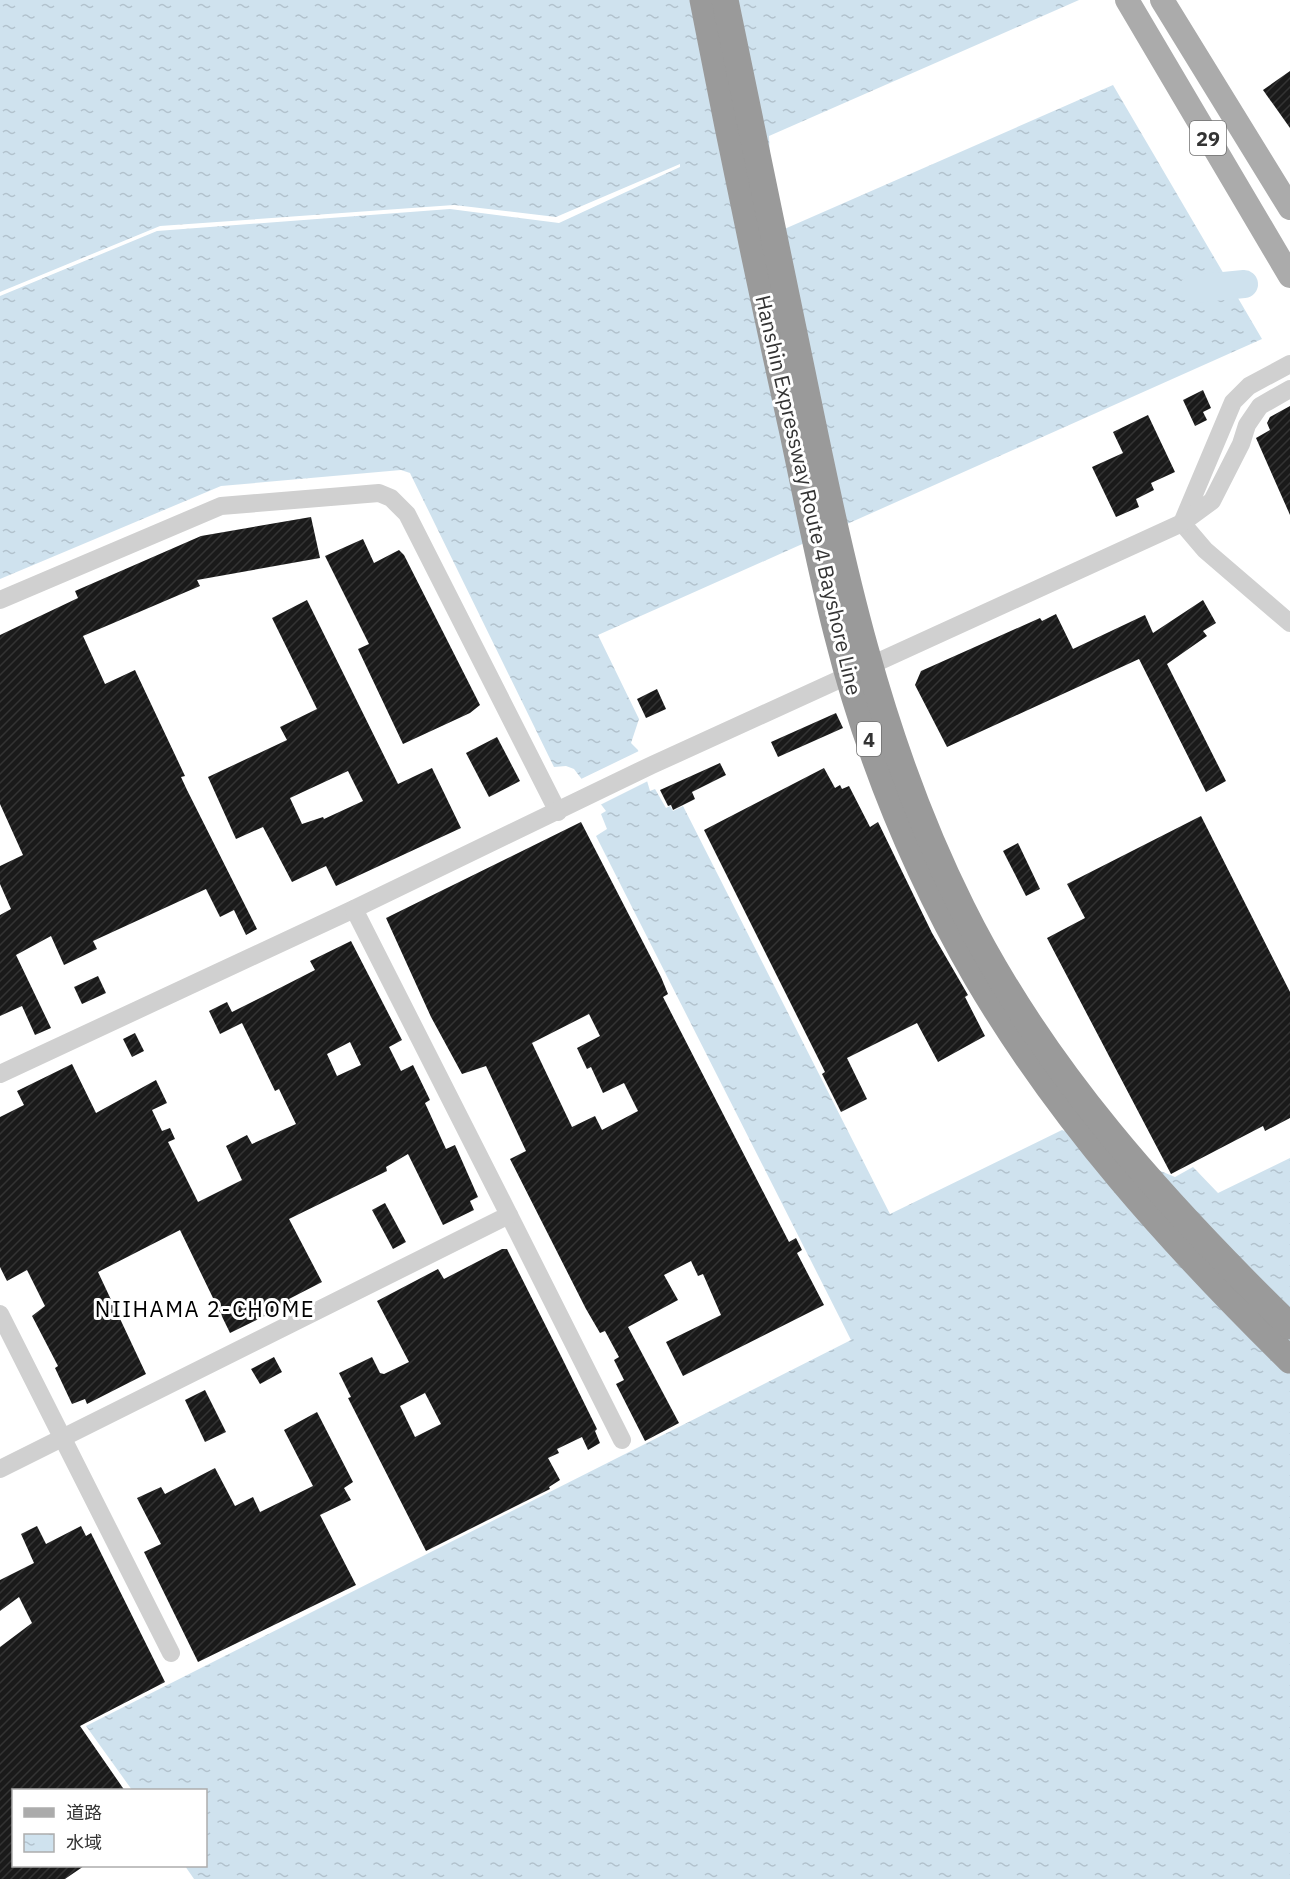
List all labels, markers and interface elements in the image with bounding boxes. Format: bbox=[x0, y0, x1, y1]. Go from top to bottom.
road number: 29 bbox=[1190, 121, 1226, 155]
street label: Hanshin Expressway Route 4 Bayshore Line bbox=[749, 292, 869, 698]
road number: 4 bbox=[857, 722, 881, 756]
district label: NIIHAMA 2-CHOME bbox=[95, 1294, 315, 1323]
legend bbox=[12, 1789, 207, 1867]
text: 道路 bbox=[66, 1801, 102, 1824]
text: 水域 bbox=[66, 1831, 102, 1854]

